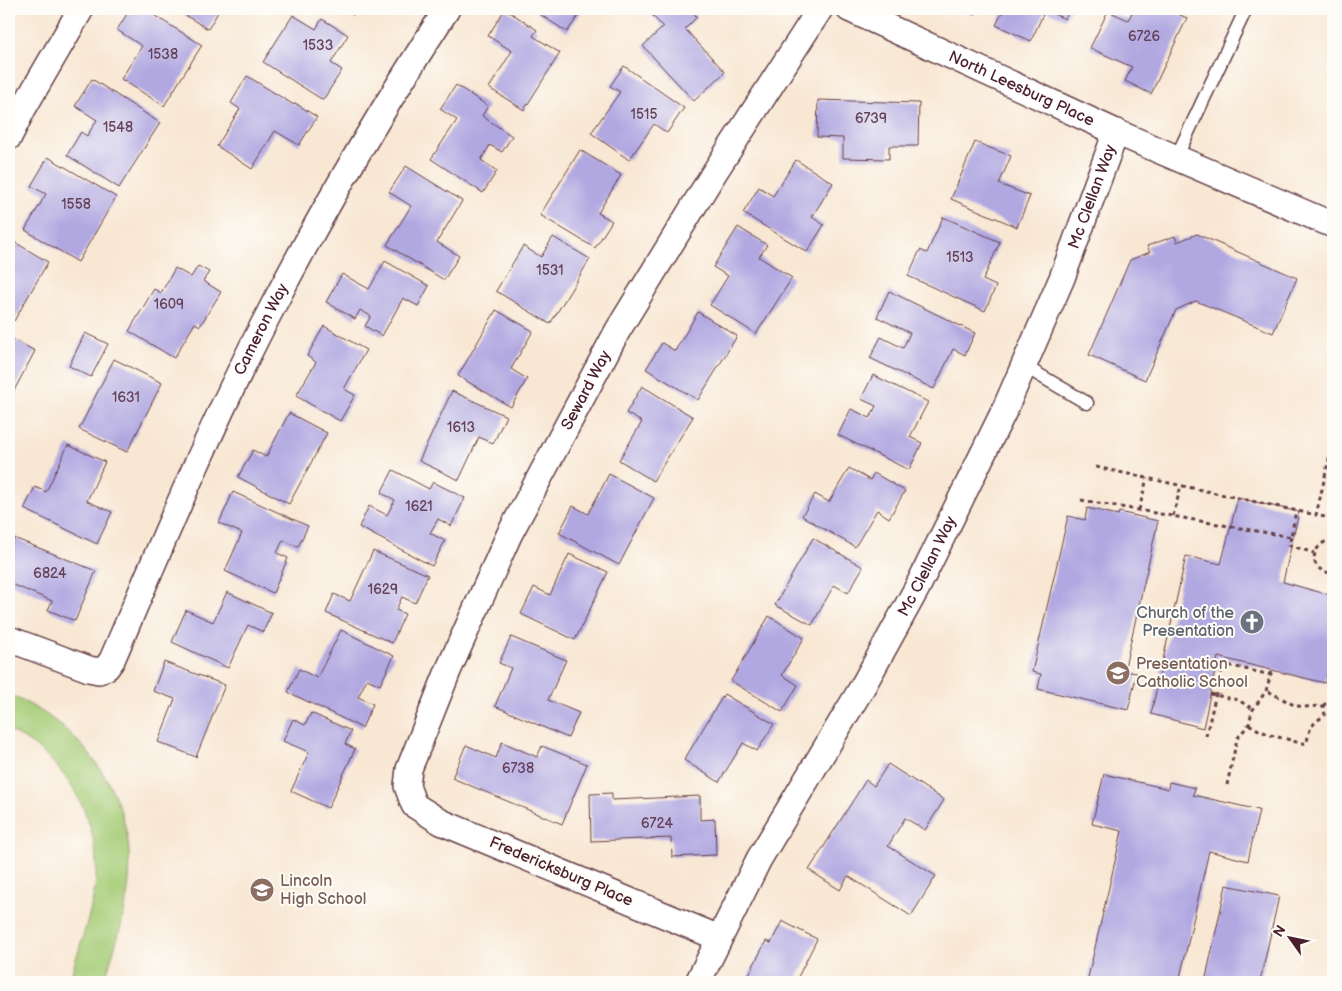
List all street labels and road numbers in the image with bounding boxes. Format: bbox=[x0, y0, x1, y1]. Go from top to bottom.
street label: North Leesburg Place bbox=[946, 47, 1098, 130]
street label: Mc Clellan Way bbox=[1064, 141, 1120, 252]
street label: Cameron Way bbox=[230, 280, 293, 378]
street label: Seward Way bbox=[557, 347, 615, 433]
street label: Mc Clellan Way bbox=[894, 512, 961, 620]
street label: Fredericksburg Place bbox=[486, 833, 636, 911]

